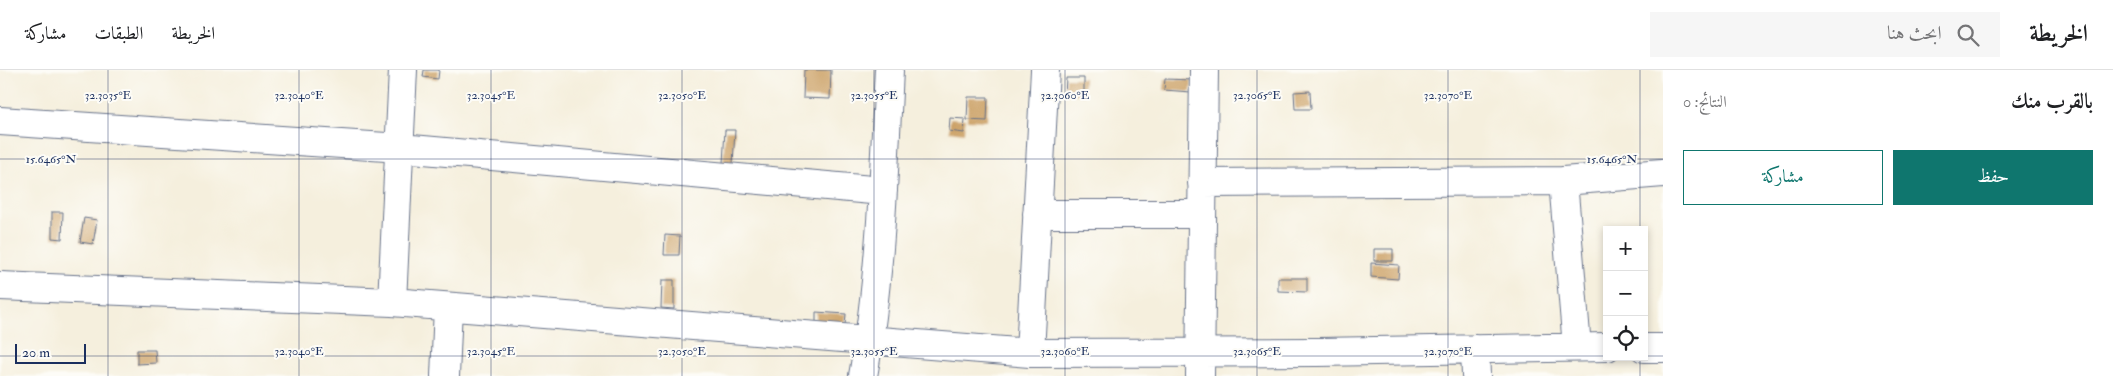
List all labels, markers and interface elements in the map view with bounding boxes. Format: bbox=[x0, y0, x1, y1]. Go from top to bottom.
search box bbox=[1650, 12, 2000, 57]
text: الخريطة bbox=[2030, 18, 2088, 49]
text: ابحث هنا bbox=[1887, 21, 1942, 45]
icon: search bbox=[1954, 21, 1982, 49]
text: مشاركة bbox=[25, 22, 66, 45]
text: الطبقات bbox=[94, 22, 143, 45]
text: الخريطة bbox=[171, 22, 215, 45]
text: 32.3035°E bbox=[85, 88, 132, 103]
text: 32.3040°E bbox=[274, 88, 324, 103]
text: 32.3045°E bbox=[467, 88, 516, 103]
text: 32.3050°E bbox=[658, 88, 706, 103]
text: 32.3055°E bbox=[850, 88, 898, 103]
text: 32.3060°E bbox=[1041, 88, 1090, 103]
text: 32.3065°E bbox=[1233, 88, 1281, 103]
text: 32.3070°E bbox=[1424, 88, 1472, 103]
text: بالقرب منك bbox=[2011, 88, 2093, 115]
text: النتائج: 0 bbox=[1683, 92, 1727, 112]
button: مشاركة bbox=[1683, 150, 1883, 205]
button: حفظ bbox=[1893, 150, 2093, 205]
text: 15.6465°N bbox=[26, 152, 76, 167]
text: 15.6465°N bbox=[1587, 152, 1637, 167]
map controls bbox=[1603, 226, 1648, 361]
button: + bbox=[1603, 226, 1648, 271]
button: − bbox=[1603, 271, 1648, 316]
button: locate bbox=[1603, 316, 1648, 361]
scale bar bbox=[15, 341, 86, 364]
text: 20 m bbox=[22, 344, 50, 361]
text: 32.3040°E bbox=[274, 344, 324, 359]
text: 32.3045°E bbox=[467, 344, 516, 359]
text: 32.3050°E bbox=[658, 344, 706, 359]
text: 32.3055°E bbox=[850, 344, 898, 359]
text: 32.3060°E bbox=[1041, 344, 1090, 359]
text: 32.3065°E bbox=[1233, 344, 1281, 359]
text: 32.3070°E bbox=[1424, 344, 1472, 359]

